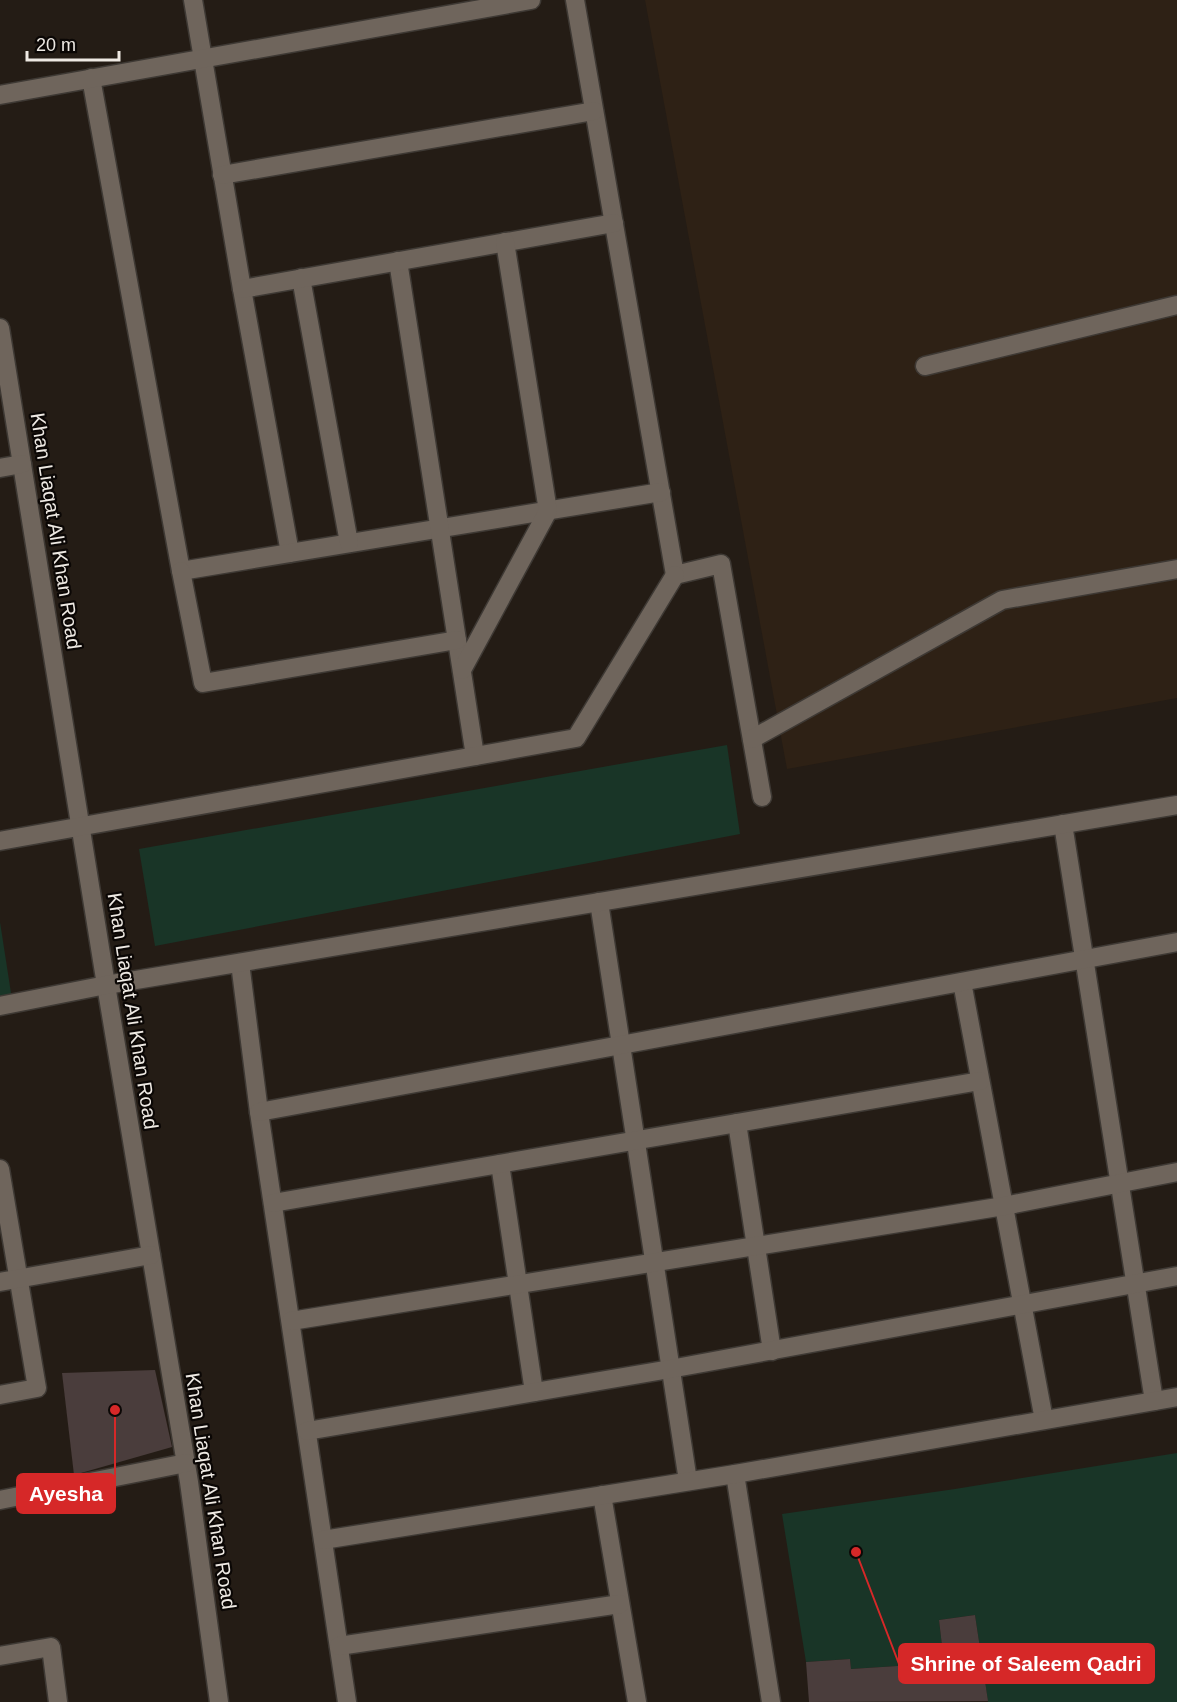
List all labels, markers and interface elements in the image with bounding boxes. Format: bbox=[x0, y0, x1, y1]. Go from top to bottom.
scale bar bbox=[27, 24, 118, 62]
text: 20 m bbox=[36, 35, 76, 55]
street label: Khan Liaqat Ali Khan Road bbox=[26, 411, 86, 651]
street label: Khan Liaqat Ali Khan Road bbox=[103, 891, 163, 1131]
street label: Khan Liaqat Ali Khan Road bbox=[181, 1371, 241, 1611]
callout: Ayesha bbox=[17, 1474, 115, 1513]
text: Ayesha bbox=[29, 1482, 103, 1505]
callout: Shrine of Saleem Qadri bbox=[899, 1644, 1154, 1683]
text: Shrine of Saleem Qadri bbox=[910, 1652, 1142, 1675]

